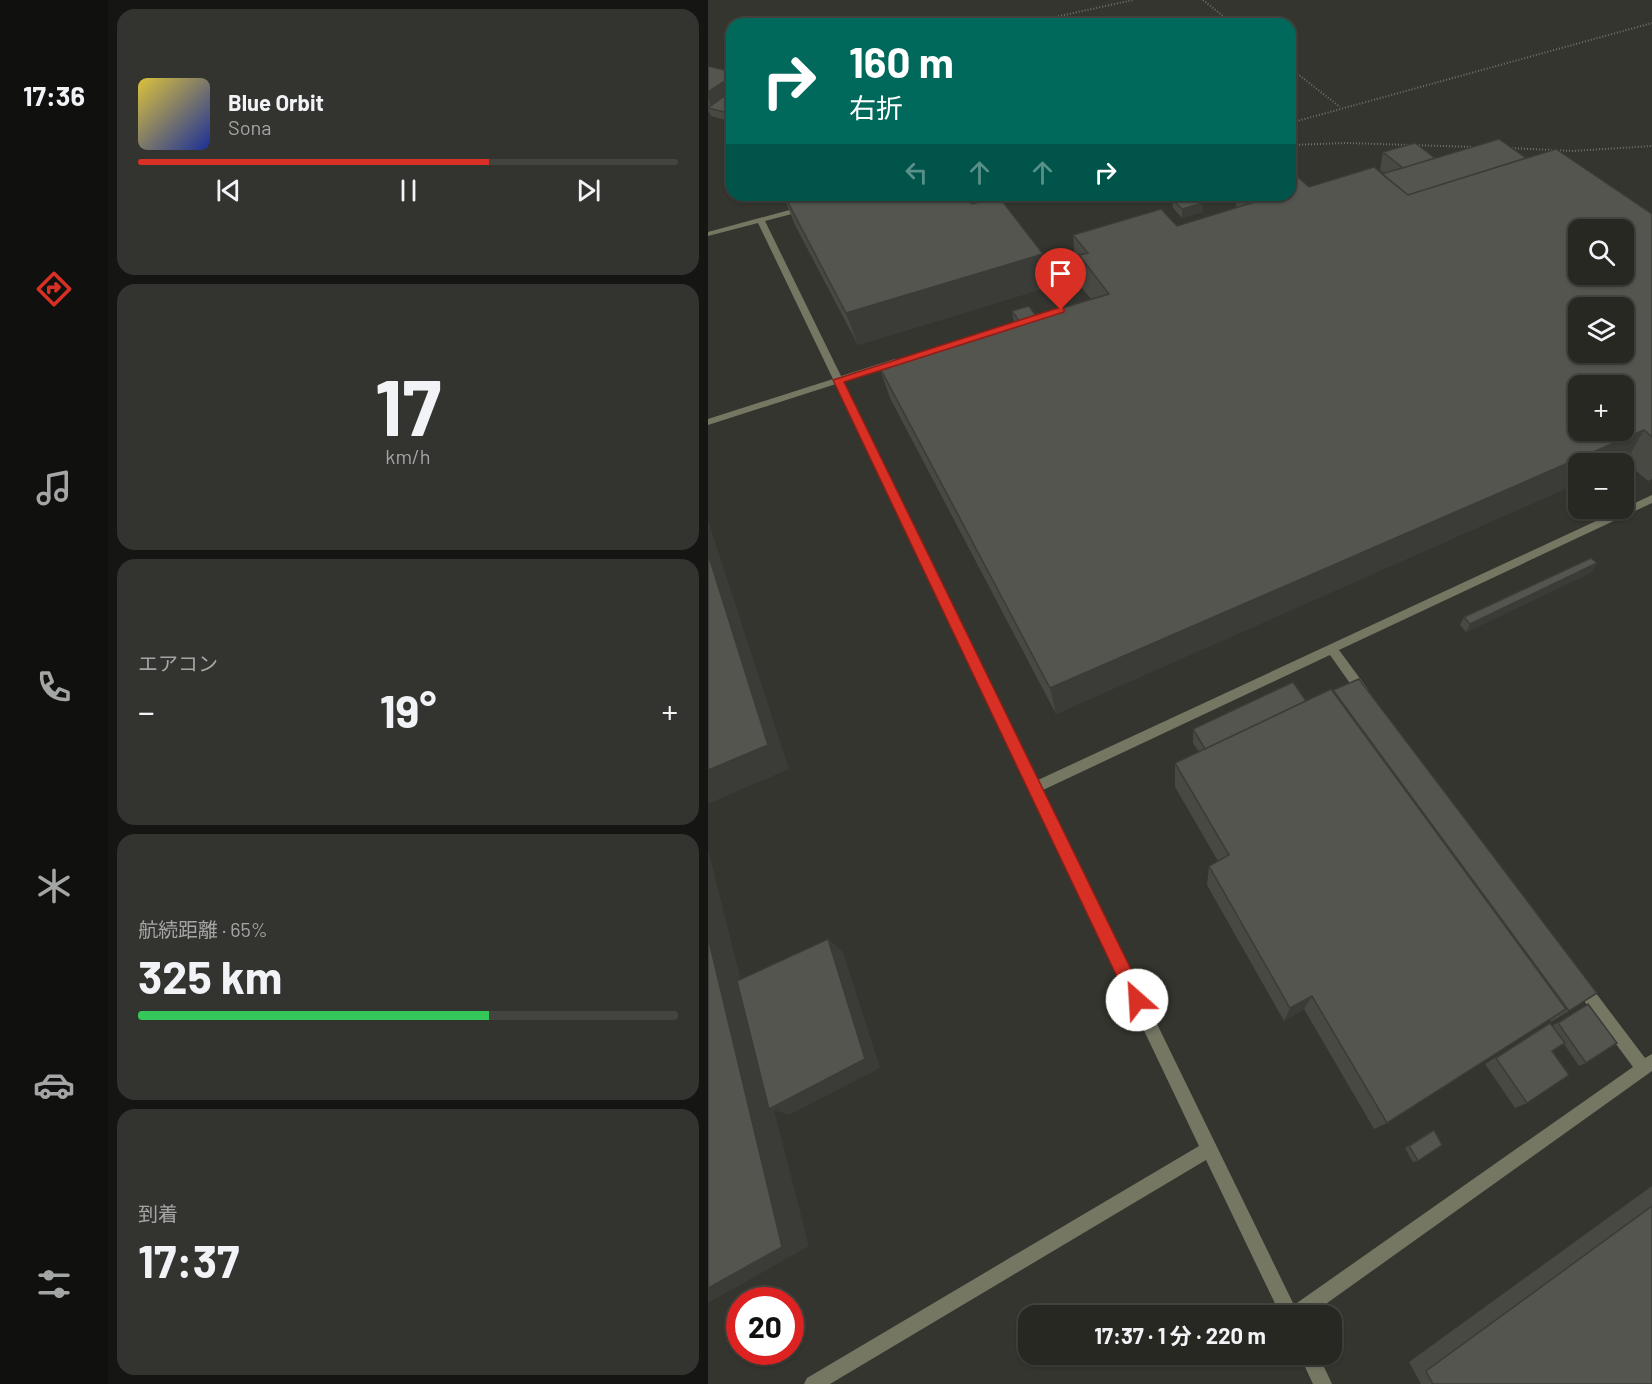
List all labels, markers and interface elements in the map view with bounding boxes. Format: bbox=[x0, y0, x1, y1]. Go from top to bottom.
text: 160 m bbox=[849, 36, 954, 86]
icon: right bbox=[750, 42, 828, 120]
text: 17:36 bbox=[23, 79, 85, 111]
text: Blue Orbit bbox=[228, 89, 324, 115]
text: 右折 bbox=[849, 91, 903, 123]
text: Sona bbox=[228, 115, 272, 139]
icon: left bbox=[900, 156, 933, 189]
icon: ahead bbox=[963, 156, 996, 189]
icon: ahead bbox=[1026, 156, 1059, 189]
icon: right bbox=[1089, 156, 1122, 189]
icon: previous bbox=[212, 174, 245, 207]
icon: pause bbox=[392, 174, 425, 207]
icon: next bbox=[572, 174, 605, 207]
map controls bbox=[1568, 219, 1634, 519]
button: search bbox=[1568, 219, 1634, 285]
pin bbox=[1035, 248, 1086, 310]
icon: arrive bbox=[1044, 257, 1077, 290]
icon: directions bbox=[33, 268, 75, 310]
button: layers bbox=[1568, 297, 1634, 363]
text: 17 bbox=[375, 358, 441, 452]
button: + bbox=[1568, 375, 1634, 441]
text: km/h bbox=[385, 444, 431, 468]
button: − bbox=[1568, 453, 1634, 519]
icon: music bbox=[33, 467, 75, 509]
text: エアコン bbox=[138, 651, 218, 675]
icon: phone bbox=[33, 666, 75, 708]
text: 19° bbox=[380, 683, 436, 737]
text: − bbox=[138, 691, 155, 731]
text: + bbox=[662, 691, 678, 731]
icon: climate bbox=[33, 865, 75, 907]
text: 航続距離 · 65% bbox=[138, 917, 268, 941]
text: 325 km bbox=[138, 949, 282, 1003]
position arrow bbox=[1105, 968, 1169, 1032]
icon: car bbox=[33, 1064, 75, 1106]
text: 到着 bbox=[138, 1201, 178, 1225]
text: 17:37 bbox=[138, 1233, 239, 1287]
icon: filters bbox=[33, 1263, 75, 1305]
speed limit sign: 20 bbox=[726, 1287, 804, 1365]
text: 17:37 · 1 分 · 220 m bbox=[1094, 1322, 1266, 1348]

